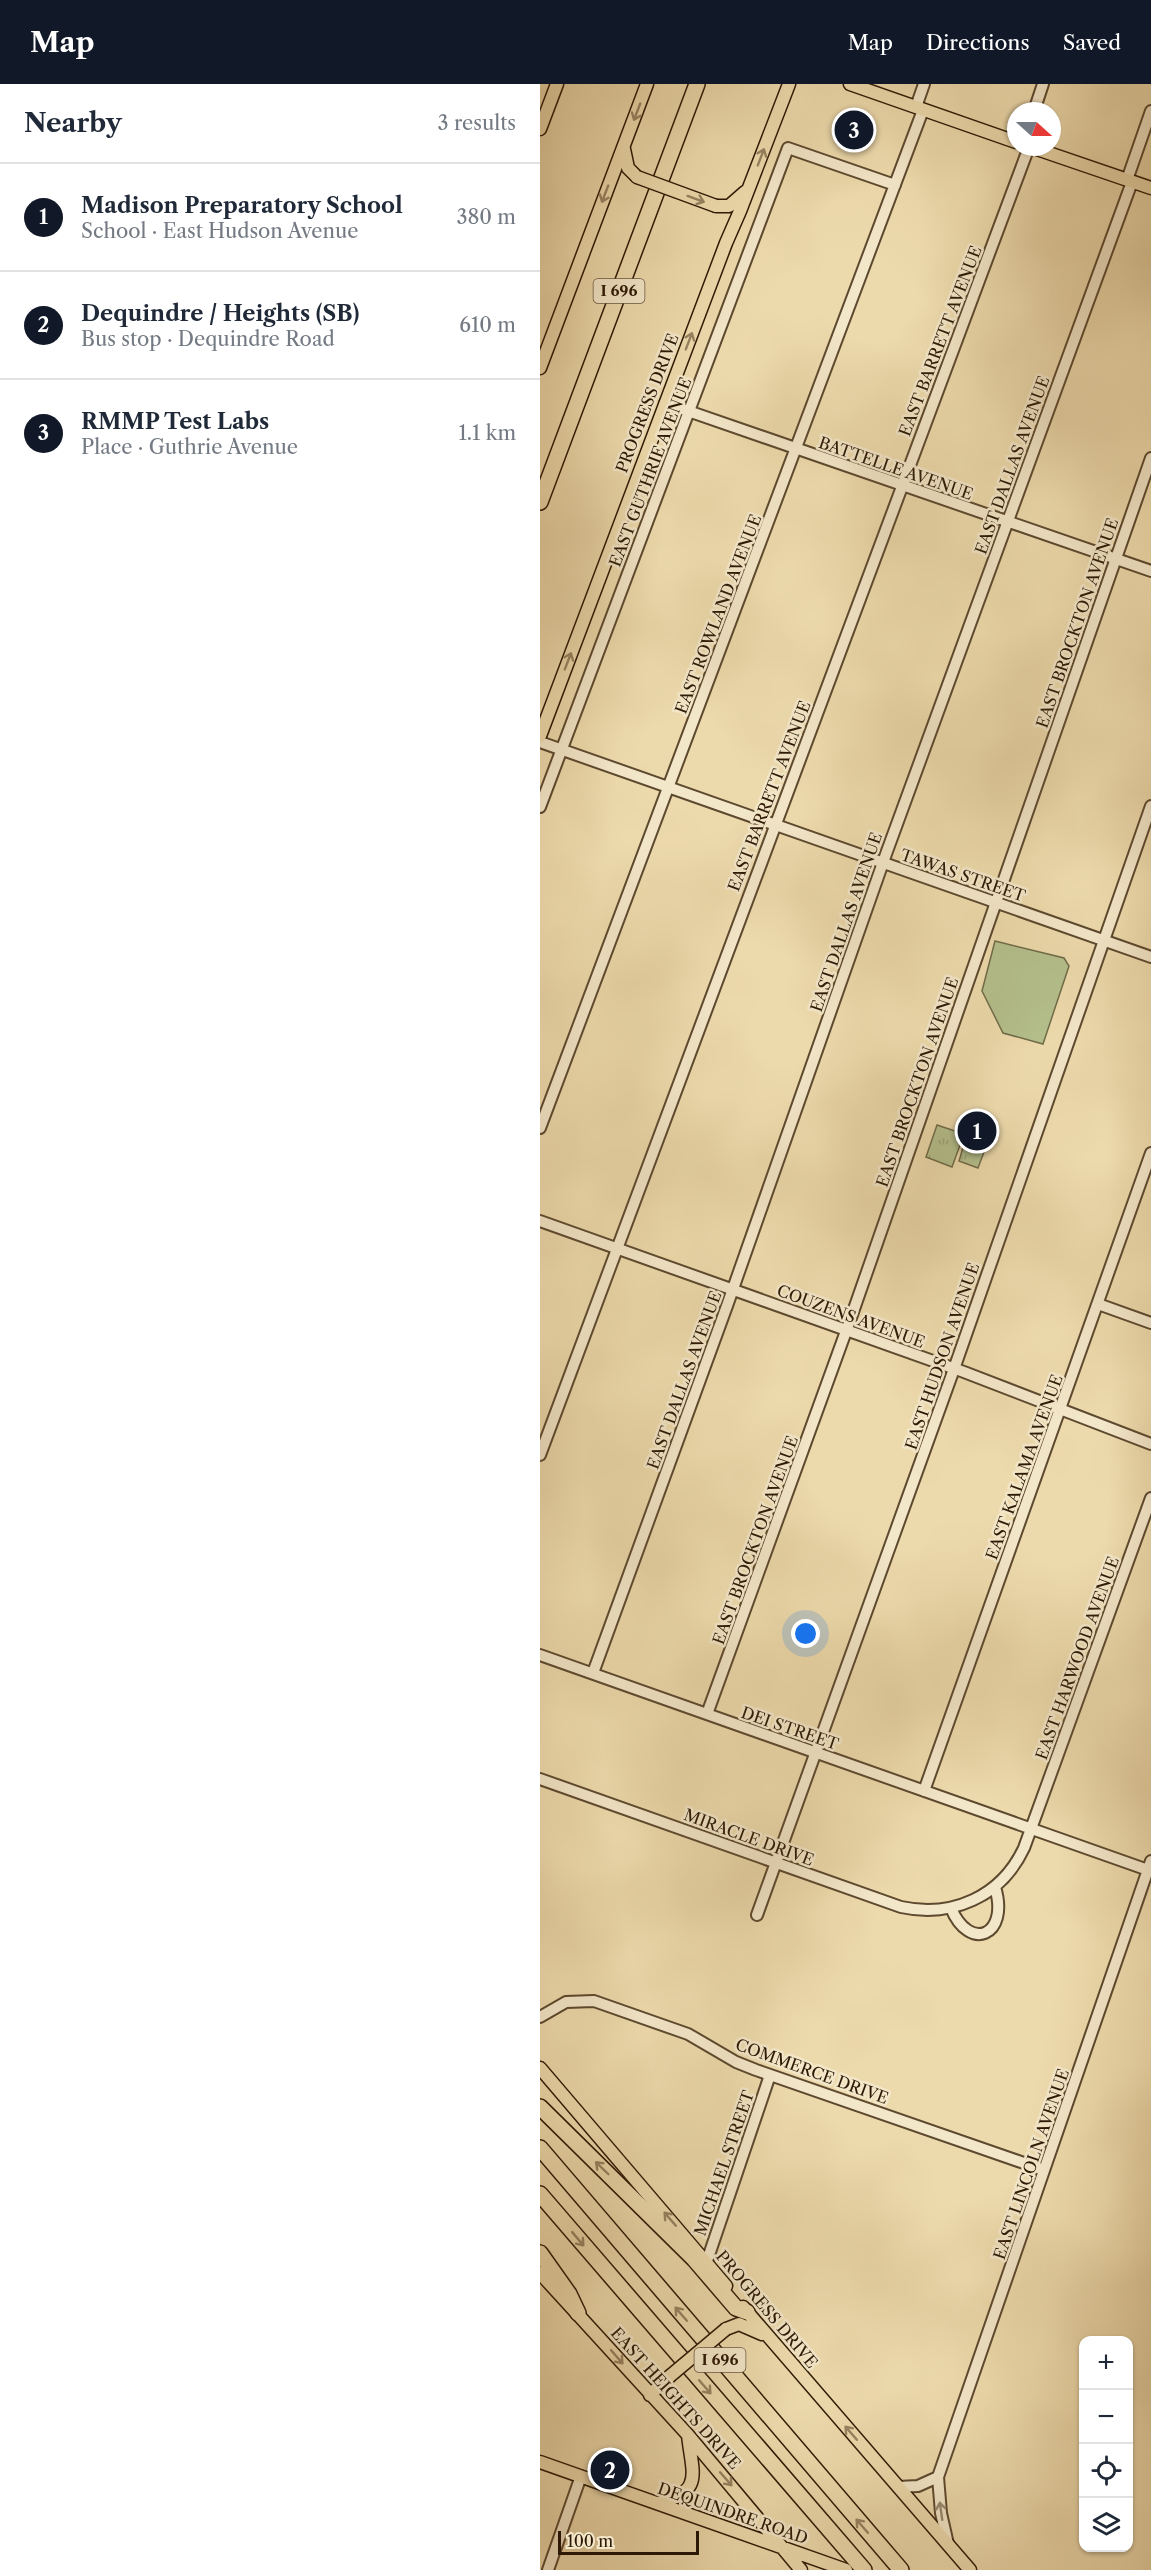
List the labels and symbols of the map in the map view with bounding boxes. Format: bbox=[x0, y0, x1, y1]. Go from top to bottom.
one-way arrow bbox=[630, 102, 641, 120]
north arrow bbox=[1007, 102, 1061, 156]
pin: 3 bbox=[834, 108, 874, 152]
one-way arrow bbox=[756, 148, 767, 166]
one-way arrow bbox=[599, 184, 610, 203]
one-way arrow bbox=[686, 194, 705, 205]
street label: EAST BARRETT AVENUE bbox=[894, 243, 986, 439]
road number: I 696 bbox=[594, 279, 644, 303]
street label: PROGRESS DRIVE bbox=[611, 331, 683, 475]
one-way arrow bbox=[684, 332, 695, 351]
street label: EAST DALLAS AVENUE bbox=[970, 373, 1054, 557]
street label: EAST GUTHRIE AVENUE bbox=[605, 374, 695, 570]
street label: BATTELLE AVENUE bbox=[816, 432, 976, 504]
street label: EAST ROWLAND AVENUE bbox=[671, 511, 765, 717]
street label: EAST BROCKTON AVENUE bbox=[1032, 515, 1122, 731]
one-way arrow bbox=[563, 652, 574, 671]
street label: EAST BARRETT AVENUE bbox=[723, 698, 815, 894]
street label: EAST DALLAS AVENUE bbox=[806, 830, 886, 1014]
street label: TAWAS STREET bbox=[898, 844, 1028, 906]
street label: EAST BROCKTON AVENUE bbox=[872, 974, 962, 1190]
pin: 1 bbox=[958, 1108, 996, 1154]
street label: EAST HUDSON AVENUE bbox=[901, 1260, 983, 1452]
street label: COUZENS AVENUE bbox=[774, 1280, 928, 1352]
street label: EAST DALLAS AVENUE bbox=[642, 1288, 726, 1472]
street label: EAST KALAMA AVENUE bbox=[981, 1372, 1067, 1562]
street label: EAST BROCKTON AVENUE bbox=[708, 1433, 802, 1647]
street label: EAST HARWOOD AVENUE bbox=[1031, 1554, 1123, 1762]
your location bbox=[791, 1619, 820, 1648]
street label: DEI STREET bbox=[739, 1702, 841, 1754]
street label: MIRACLE DRIVE bbox=[681, 1804, 817, 1870]
street label: COMMERCE DRIVE bbox=[733, 2034, 891, 2108]
street label: EAST LINCOLN AVENUE bbox=[989, 2066, 1073, 2262]
street label: MICHAEL STREET bbox=[690, 2088, 758, 2238]
one-way arrow bbox=[595, 2161, 610, 2176]
one-way arrow bbox=[663, 2212, 677, 2227]
one-way arrow bbox=[571, 2231, 585, 2246]
street label: PROGRESS DRIVE bbox=[712, 2246, 822, 2372]
one-way arrow bbox=[674, 2306, 687, 2322]
street label: EAST HEIGHTS DRIVE bbox=[607, 2323, 745, 2473]
road number: I 696 bbox=[694, 2348, 746, 2372]
one-way arrow bbox=[610, 2349, 624, 2364]
one-way arrow bbox=[698, 2379, 712, 2394]
one-way arrow bbox=[844, 2425, 858, 2440]
pin: 2 bbox=[590, 2448, 630, 2492]
one-way arrow bbox=[719, 2471, 733, 2486]
street label: DEQUINDRE ROAD bbox=[655, 2478, 811, 2548]
one-way arrow bbox=[936, 2502, 947, 2521]
one-way arrow bbox=[855, 2519, 869, 2534]
scale bar bbox=[558, 2528, 699, 2556]

